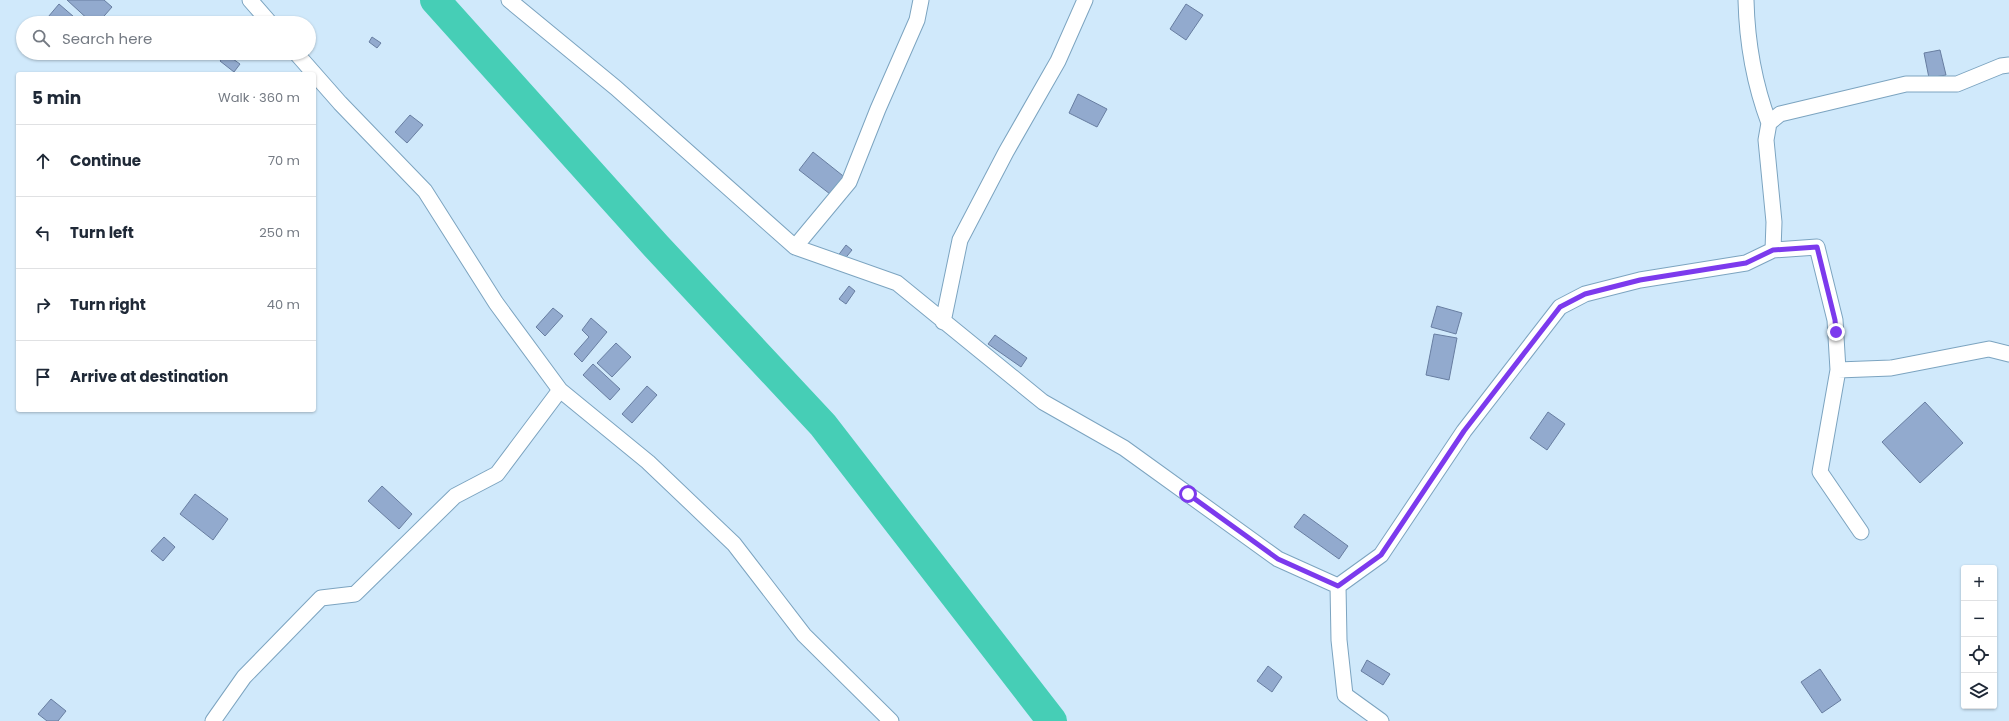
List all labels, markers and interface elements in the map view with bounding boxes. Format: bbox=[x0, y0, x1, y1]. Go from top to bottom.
search box bbox=[16, 16, 316, 60]
icon: search bbox=[30, 27, 52, 49]
text: Search here bbox=[62, 28, 152, 49]
text: 5 min bbox=[32, 86, 81, 110]
text: Walk · 360 m bbox=[218, 88, 300, 107]
icon: ahead bbox=[32, 150, 54, 172]
text: Continue bbox=[70, 150, 141, 171]
text: 70 m bbox=[268, 151, 300, 170]
icon: left bbox=[32, 222, 54, 244]
text: Turn left bbox=[70, 222, 134, 243]
text: 250 m bbox=[259, 223, 300, 242]
icon: right bbox=[32, 294, 54, 316]
text: Turn right bbox=[70, 294, 146, 315]
text: 40 m bbox=[267, 295, 300, 314]
route end bbox=[1827, 323, 1845, 341]
icon: arrive bbox=[32, 366, 54, 388]
text: Arrive at destination bbox=[70, 366, 228, 387]
route start bbox=[1179, 485, 1197, 503]
map controls bbox=[1961, 565, 1997, 709]
button: + bbox=[1961, 565, 1997, 601]
button: − bbox=[1961, 601, 1997, 637]
button: locate bbox=[1961, 637, 1997, 673]
button: layers bbox=[1961, 673, 1997, 709]

